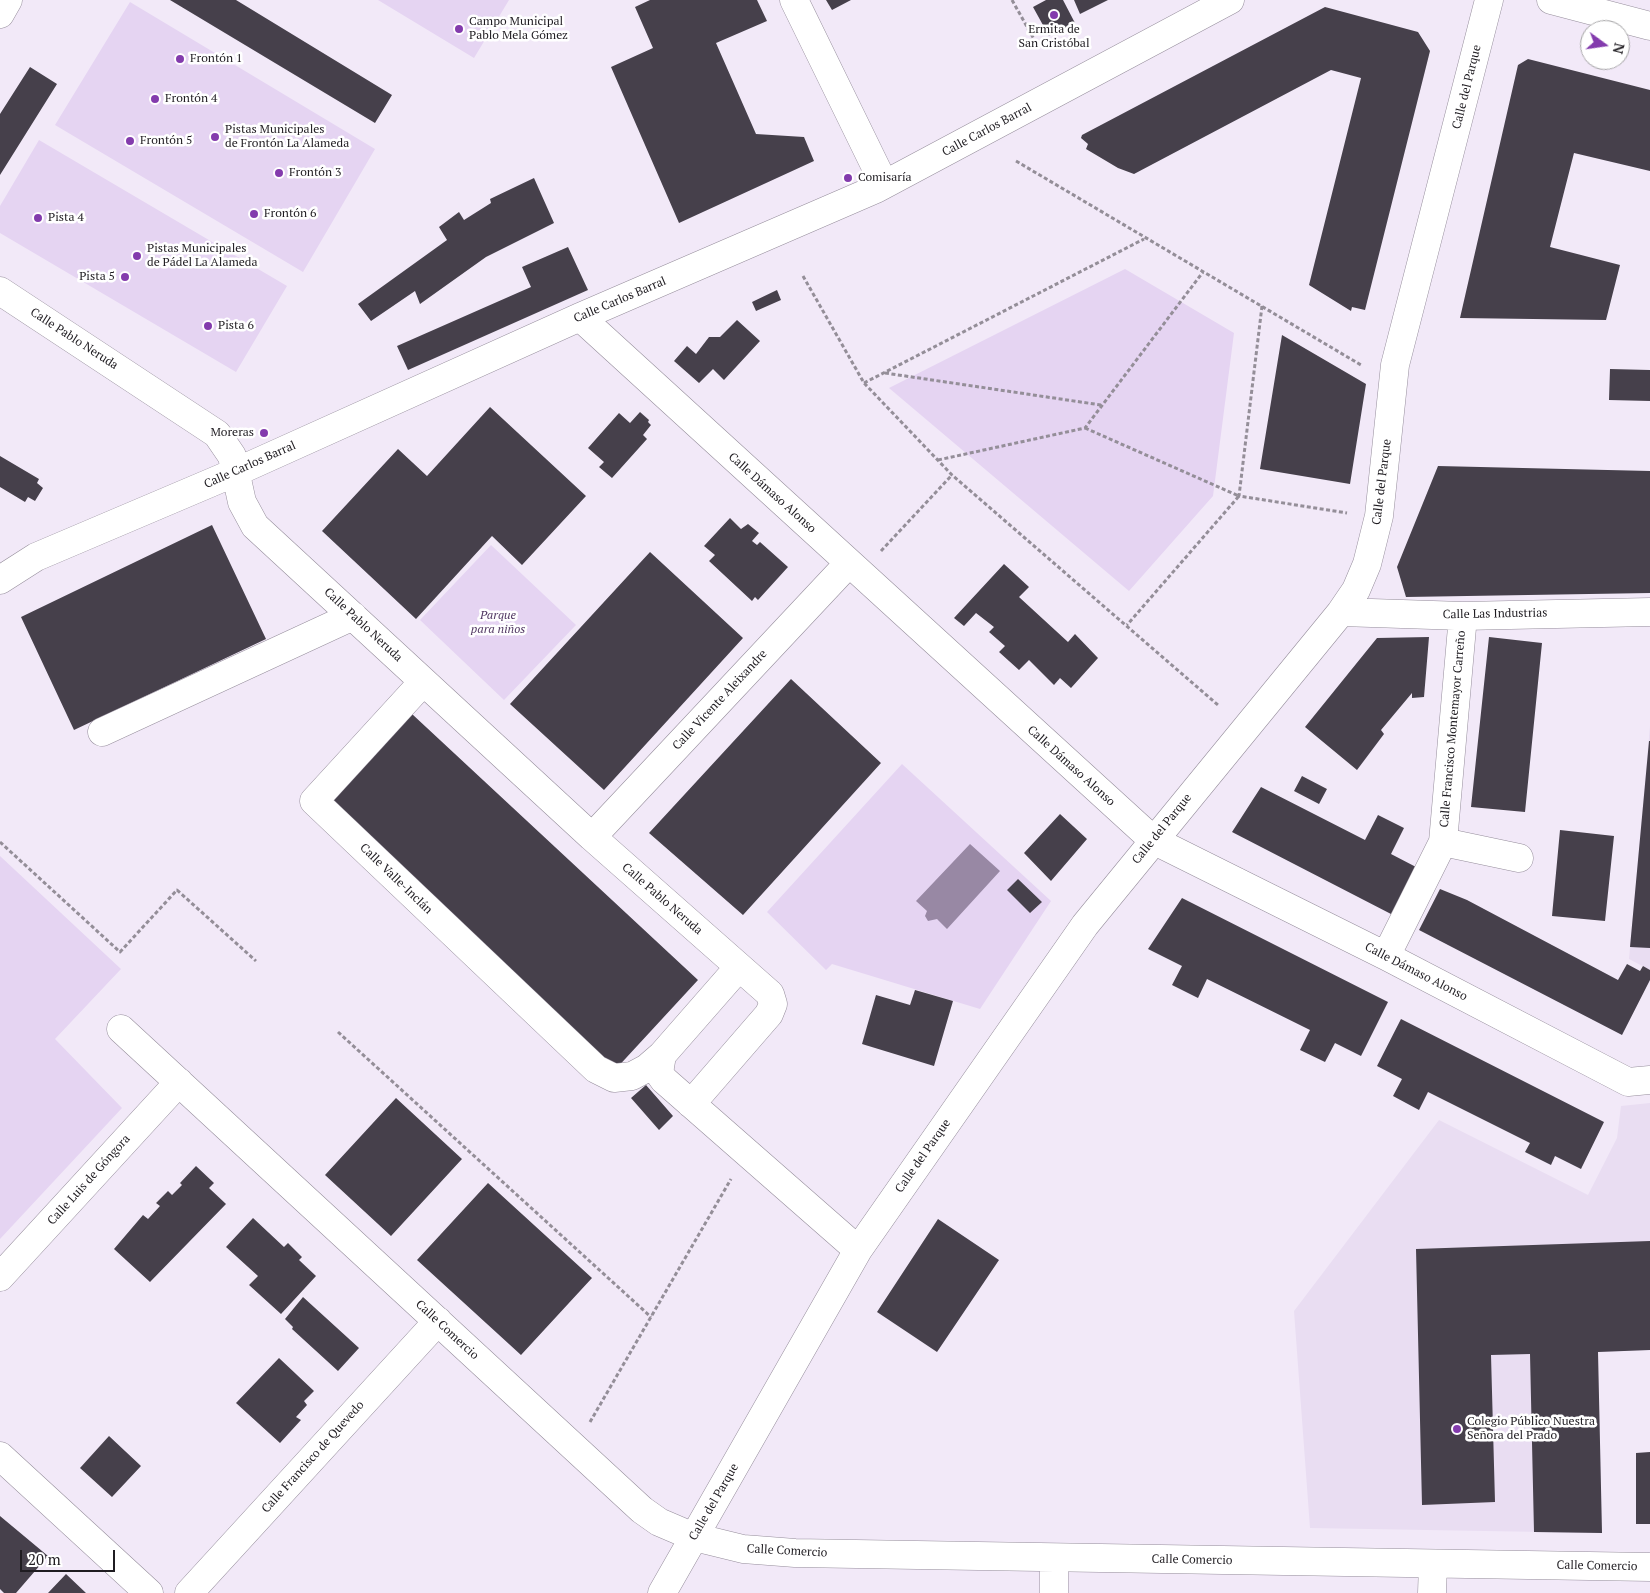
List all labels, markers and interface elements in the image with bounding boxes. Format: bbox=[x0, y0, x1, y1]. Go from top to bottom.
marker: Ermita de San Cristóbal bbox=[1048, 9, 1060, 21]
place label: Campo Municipal Pablo Mela Gómez bbox=[469, 15, 568, 43]
north arrow bbox=[1580, 20, 1630, 70]
marker: Campo Municipal Pablo Mela Gómez bbox=[453, 23, 465, 35]
place label: Ermita de San Cristóbal bbox=[1019, 23, 1089, 51]
text: N bbox=[1609, 41, 1630, 56]
street label: Calle del Parque bbox=[1450, 43, 1484, 131]
place label: Frontón 1 bbox=[190, 52, 242, 66]
marker: Frontón 1 bbox=[174, 53, 186, 65]
place label: Frontón 4 bbox=[165, 92, 217, 106]
marker: Frontón 4 bbox=[149, 93, 161, 105]
street label: Calle Carlos Barral bbox=[940, 100, 1034, 160]
place label: Pistas Municipales de Frontón La Alameda bbox=[225, 123, 349, 151]
marker: Pistas Municipales de Frontón La Alameda bbox=[209, 131, 221, 143]
place label: Frontón 5 bbox=[140, 134, 192, 148]
marker: Frontón 5 bbox=[124, 135, 136, 147]
place label: Frontón 3 bbox=[289, 166, 341, 180]
marker: Frontón 3 bbox=[273, 167, 285, 179]
place label: Comisaría bbox=[858, 171, 912, 185]
marker: Comisaría bbox=[842, 172, 854, 184]
place label: Frontón 6 bbox=[264, 207, 316, 221]
marker: Frontón 6 bbox=[248, 208, 260, 220]
place label: Pista 4 bbox=[48, 211, 84, 225]
marker: Pista 4 bbox=[32, 212, 44, 224]
place label: Pistas Municipales de Pádel La Alameda bbox=[147, 242, 258, 270]
marker: Pistas Municipales de Pádel La Alameda bbox=[131, 250, 143, 262]
place label: Pista 5 bbox=[79, 270, 115, 284]
marker: Pista 5 bbox=[119, 271, 131, 283]
street label: Calle Carlos Barral bbox=[572, 274, 668, 326]
street label: Calle Pablo Neruda bbox=[27, 305, 121, 373]
place label: Pista 6 bbox=[218, 319, 254, 333]
marker: Pista 6 bbox=[202, 320, 214, 332]
place label: Moreras bbox=[210, 426, 254, 440]
marker: Moreras bbox=[258, 427, 270, 439]
street label: Calle Carlos Barral bbox=[202, 438, 298, 492]
street label: Calle del Parque bbox=[1370, 438, 1394, 526]
street label: Calle Dámaso Alonso bbox=[725, 450, 819, 536]
street label: Calle Pablo Neruda bbox=[321, 585, 405, 665]
street label: Calle Las Industrias bbox=[1443, 606, 1547, 622]
park label: Parque para niños bbox=[471, 609, 525, 637]
street label: Calle Francisco Montemayor Carreño bbox=[1437, 630, 1469, 828]
street label: Calle Vicente Aleixandre bbox=[670, 647, 770, 753]
street label: Calle Dámaso Alonso bbox=[1024, 723, 1118, 809]
street label: Calle del Parque bbox=[1129, 791, 1195, 867]
street label: Calle Valle-Inclán bbox=[357, 841, 435, 917]
street label: Calle Pablo Neruda bbox=[619, 860, 705, 938]
street label: Calle Dámaso Alonso bbox=[1362, 940, 1470, 1004]
street label: Calle del Parque bbox=[892, 1116, 954, 1196]
street label: Calle Luis de Góngora bbox=[45, 1132, 133, 1228]
street label: Calle Comercio bbox=[413, 1297, 481, 1363]
street label: Calle Francisco de Quevedo bbox=[259, 1398, 367, 1516]
place label: Colegio Público Nuestra Señora del Prado bbox=[1467, 1415, 1595, 1443]
marker: Colegio Público Nuestra Señora del Prado bbox=[1451, 1423, 1463, 1435]
street label: Calle del Parque bbox=[686, 1461, 742, 1543]
scale bar bbox=[22, 1540, 118, 1572]
street label: Calle Comercio bbox=[746, 1542, 828, 1560]
text: 20 m bbox=[28, 1549, 61, 1569]
street label: Calle Comercio bbox=[1151, 1552, 1233, 1568]
street label: Calle Comercio bbox=[1556, 1558, 1638, 1574]

